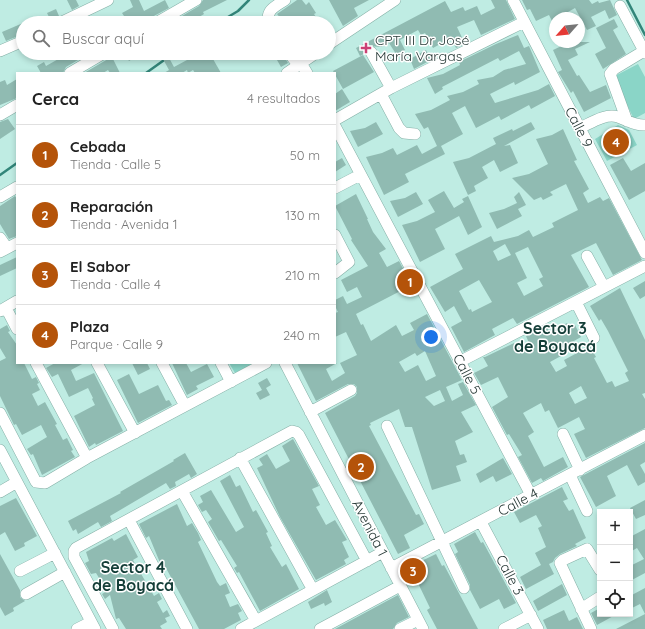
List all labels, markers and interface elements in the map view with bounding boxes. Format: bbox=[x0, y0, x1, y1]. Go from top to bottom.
north arrow bbox=[549, 12, 585, 48]
search box bbox=[16, 16, 336, 60]
icon: search bbox=[30, 27, 52, 49]
text: Buscar aquí bbox=[62, 29, 144, 48]
place label: CPT III Dr José María Vargas bbox=[375, 31, 469, 65]
marker: CPT III Dr José María Vargas bbox=[360, 42, 372, 54]
text: Cerca bbox=[32, 88, 79, 109]
text: 4 resultados bbox=[247, 90, 320, 106]
street label: Calle 9 bbox=[561, 104, 597, 151]
pin: 4 bbox=[603, 127, 629, 157]
text: Cebada bbox=[70, 137, 126, 156]
text: 1 bbox=[42, 147, 48, 163]
text: 50 m bbox=[290, 147, 320, 163]
text: Tienda · Calle 5 bbox=[70, 156, 161, 172]
text: Reparación bbox=[70, 197, 153, 216]
text: 2 bbox=[41, 207, 49, 223]
text: 130 m bbox=[285, 207, 320, 223]
text: Tienda · Avenida 1 bbox=[70, 216, 178, 232]
text: El Sabor bbox=[70, 257, 131, 276]
text: 3 bbox=[42, 267, 48, 283]
text: 210 m bbox=[285, 267, 320, 283]
pin: 1 bbox=[397, 267, 423, 297]
text: Tienda · Calle 4 bbox=[70, 276, 161, 292]
text: Plaza bbox=[70, 317, 109, 336]
district label: Sector 3 de Boyacá bbox=[514, 318, 596, 356]
text: 4 bbox=[41, 327, 49, 343]
text: 240 m bbox=[283, 327, 320, 343]
your location bbox=[421, 327, 441, 347]
text: Parque · Calle 9 bbox=[70, 336, 163, 352]
street label: Calle 5 bbox=[449, 351, 485, 397]
pin: 2 bbox=[348, 452, 374, 482]
street label: Calle 4 bbox=[495, 484, 541, 520]
street label: Avenida 1 bbox=[348, 497, 392, 559]
map controls bbox=[597, 509, 633, 617]
button: + bbox=[597, 509, 633, 545]
button: − bbox=[597, 545, 633, 581]
street label: Calle 3 bbox=[492, 552, 528, 598]
pin: 3 bbox=[400, 556, 426, 586]
district label: Sector 4 de Boyacá bbox=[92, 557, 174, 595]
button: locate bbox=[597, 581, 633, 617]

